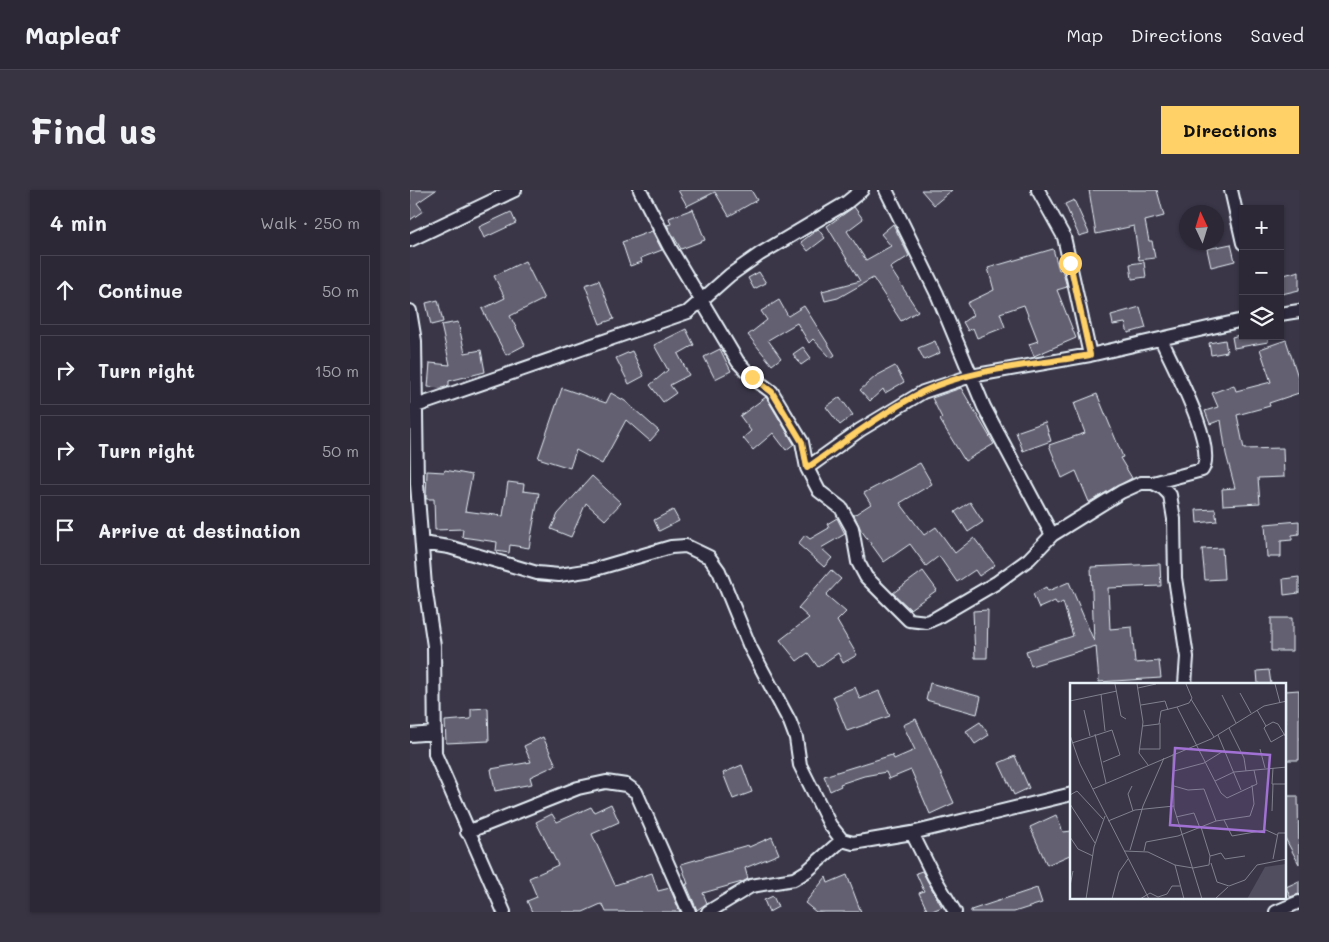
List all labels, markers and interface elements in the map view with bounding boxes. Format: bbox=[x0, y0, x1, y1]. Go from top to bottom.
text: Mapleaf bbox=[25, 19, 120, 50]
text: Map bbox=[1066, 23, 1103, 47]
text: Directions bbox=[1131, 23, 1223, 47]
text: Saved bbox=[1251, 23, 1304, 47]
button: Directions bbox=[1161, 106, 1299, 154]
text: Find us bbox=[30, 107, 157, 153]
north arrow bbox=[1179, 205, 1224, 250]
map controls bbox=[1239, 205, 1284, 340]
button: + bbox=[1239, 205, 1284, 250]
text: 4 min bbox=[50, 209, 107, 236]
text: Walk · 250 m bbox=[260, 212, 360, 233]
button: − bbox=[1239, 250, 1284, 295]
route start bbox=[1059, 252, 1082, 275]
icon: ahead bbox=[51, 276, 79, 304]
text: Continue bbox=[98, 278, 183, 303]
text: 50 m bbox=[322, 280, 359, 301]
button: layers bbox=[1239, 295, 1284, 340]
icon: right bbox=[51, 356, 79, 384]
text: Turn right bbox=[98, 358, 195, 383]
text: 150 m bbox=[315, 360, 359, 381]
route end bbox=[741, 366, 764, 389]
icon: right bbox=[51, 436, 79, 464]
text: Turn right bbox=[98, 438, 195, 463]
text: 50 m bbox=[322, 440, 359, 461]
icon: arrive bbox=[51, 516, 79, 544]
text: Arrive at destination bbox=[98, 518, 301, 543]
inset map bbox=[1070, 683, 1286, 900]

